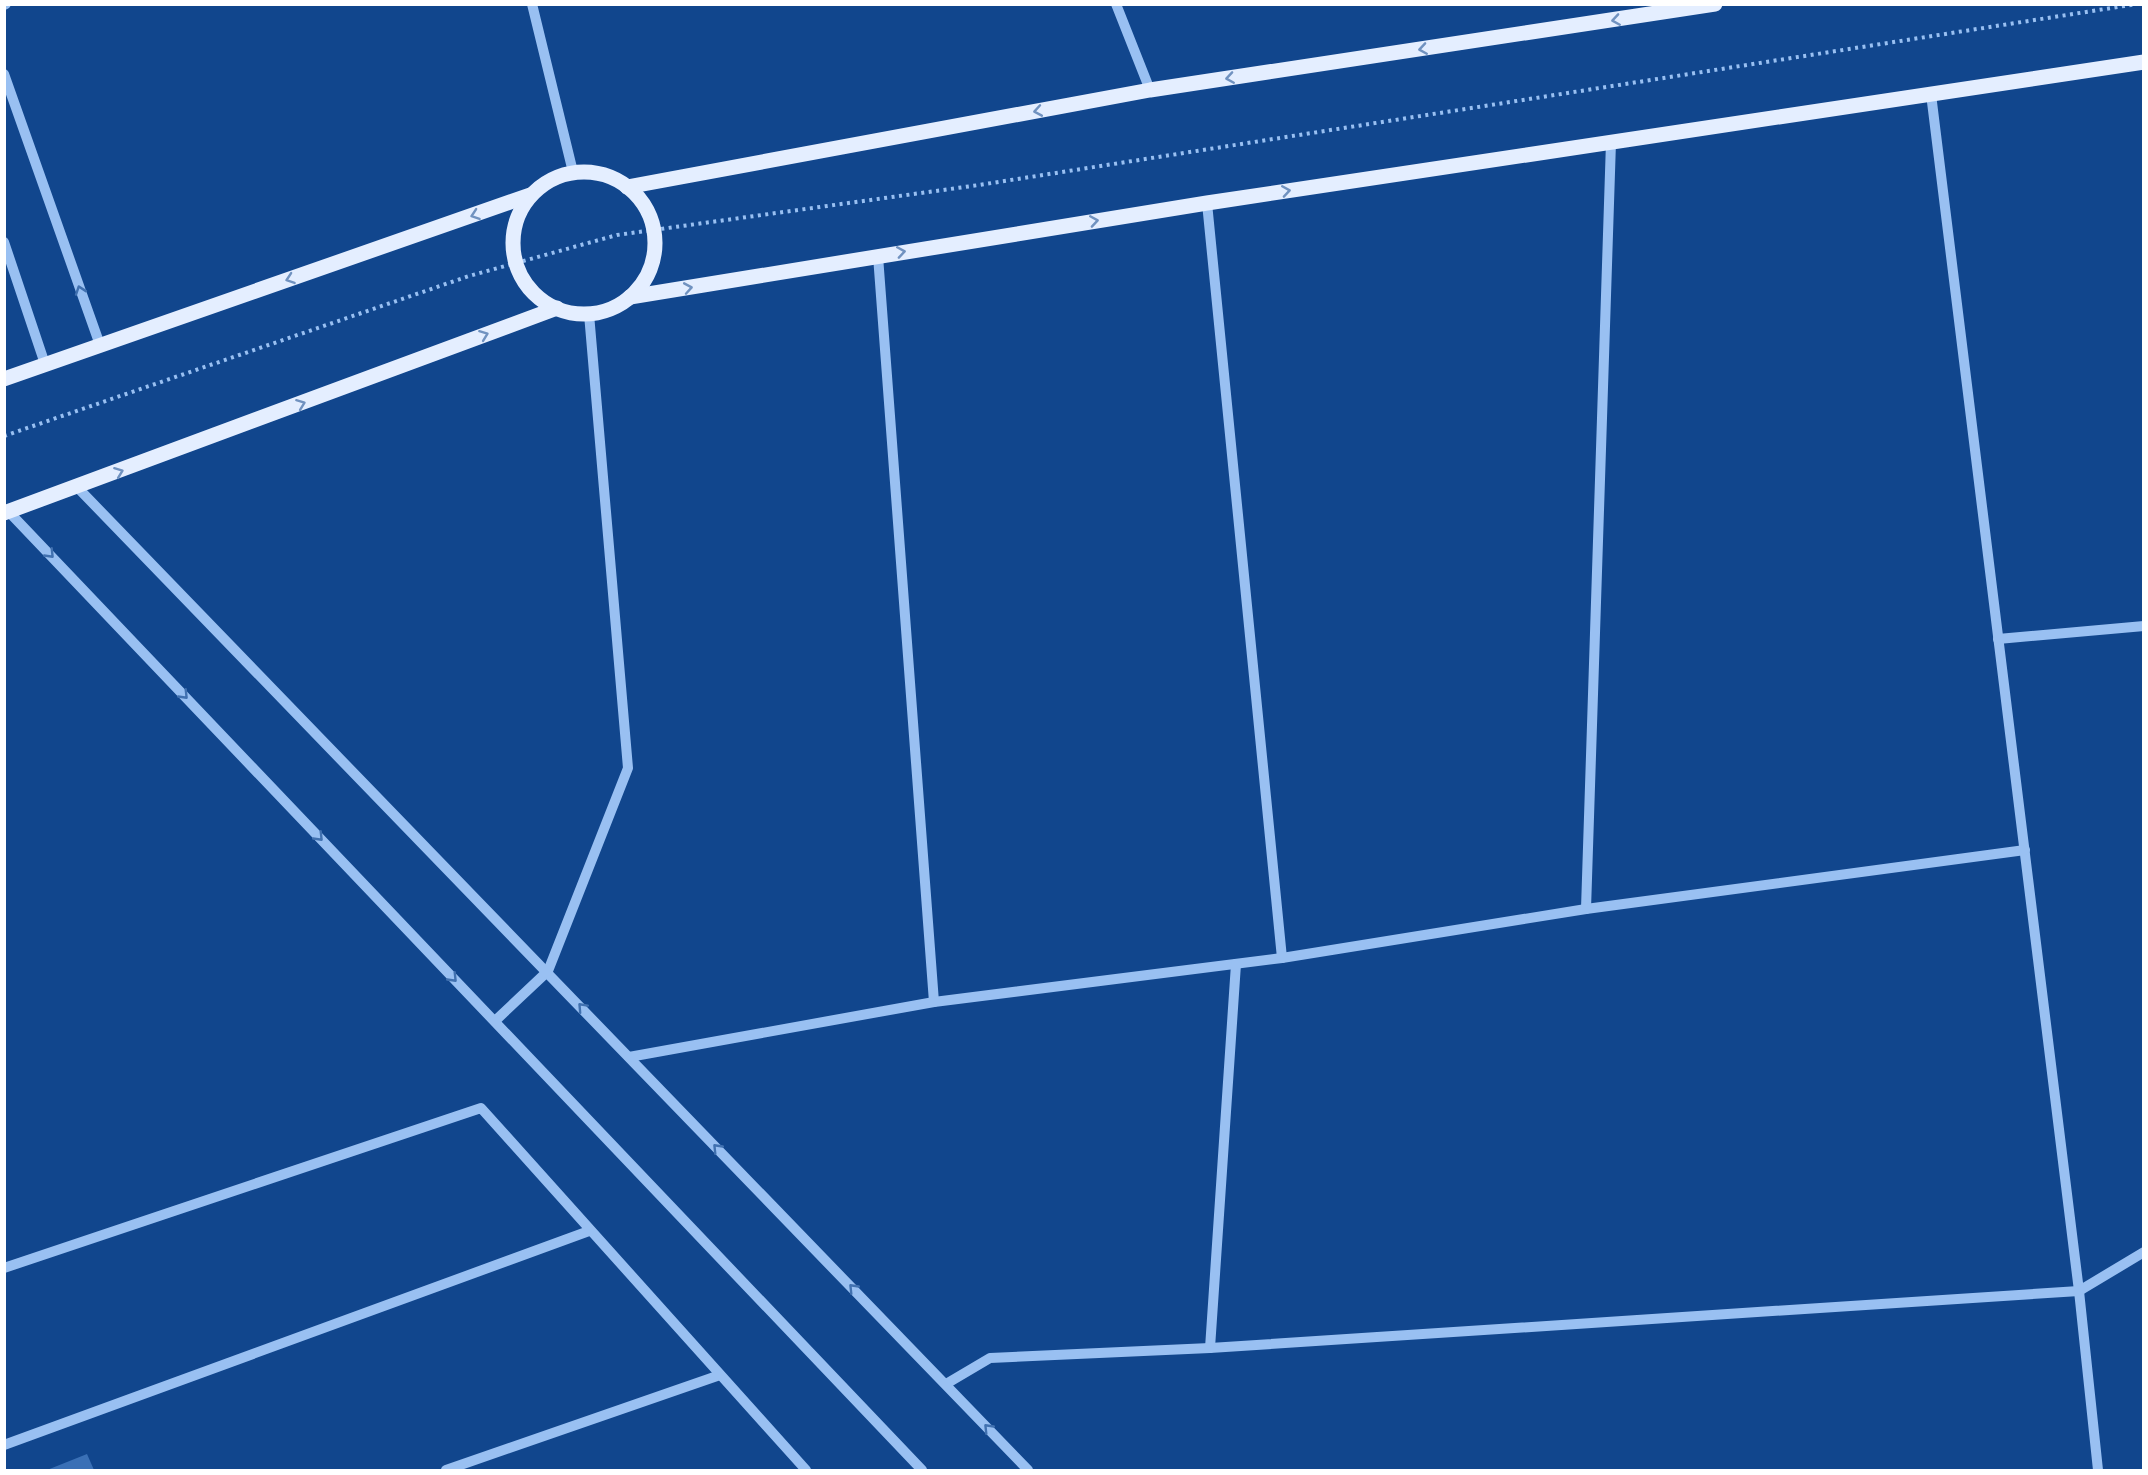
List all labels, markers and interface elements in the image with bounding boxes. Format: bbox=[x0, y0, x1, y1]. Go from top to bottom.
one-way arrow bbox=[1611, 13, 1620, 25]
one-way arrow bbox=[1418, 42, 1428, 54]
one-way arrow bbox=[1226, 72, 1235, 84]
one-way arrow bbox=[1033, 104, 1043, 117]
one-way arrow bbox=[1282, 186, 1291, 198]
one-way arrow bbox=[470, 207, 480, 220]
one-way arrow bbox=[1089, 216, 1098, 228]
one-way arrow bbox=[896, 246, 906, 259]
one-way arrow bbox=[285, 271, 296, 284]
one-way arrow bbox=[683, 282, 693, 294]
one-way arrow bbox=[75, 285, 88, 296]
one-way arrow bbox=[478, 330, 489, 343]
one-way arrow bbox=[295, 399, 306, 411]
one-way arrow bbox=[113, 467, 124, 480]
one-way arrow bbox=[43, 548, 54, 558]
one-way arrow bbox=[177, 688, 188, 699]
one-way arrow bbox=[312, 830, 323, 840]
one-way arrow bbox=[446, 970, 457, 981]
one-way arrow bbox=[578, 1003, 589, 1014]
one-way arrow bbox=[713, 1144, 724, 1154]
one-way arrow bbox=[849, 1284, 860, 1295]
one-way arrow bbox=[984, 1424, 995, 1435]

